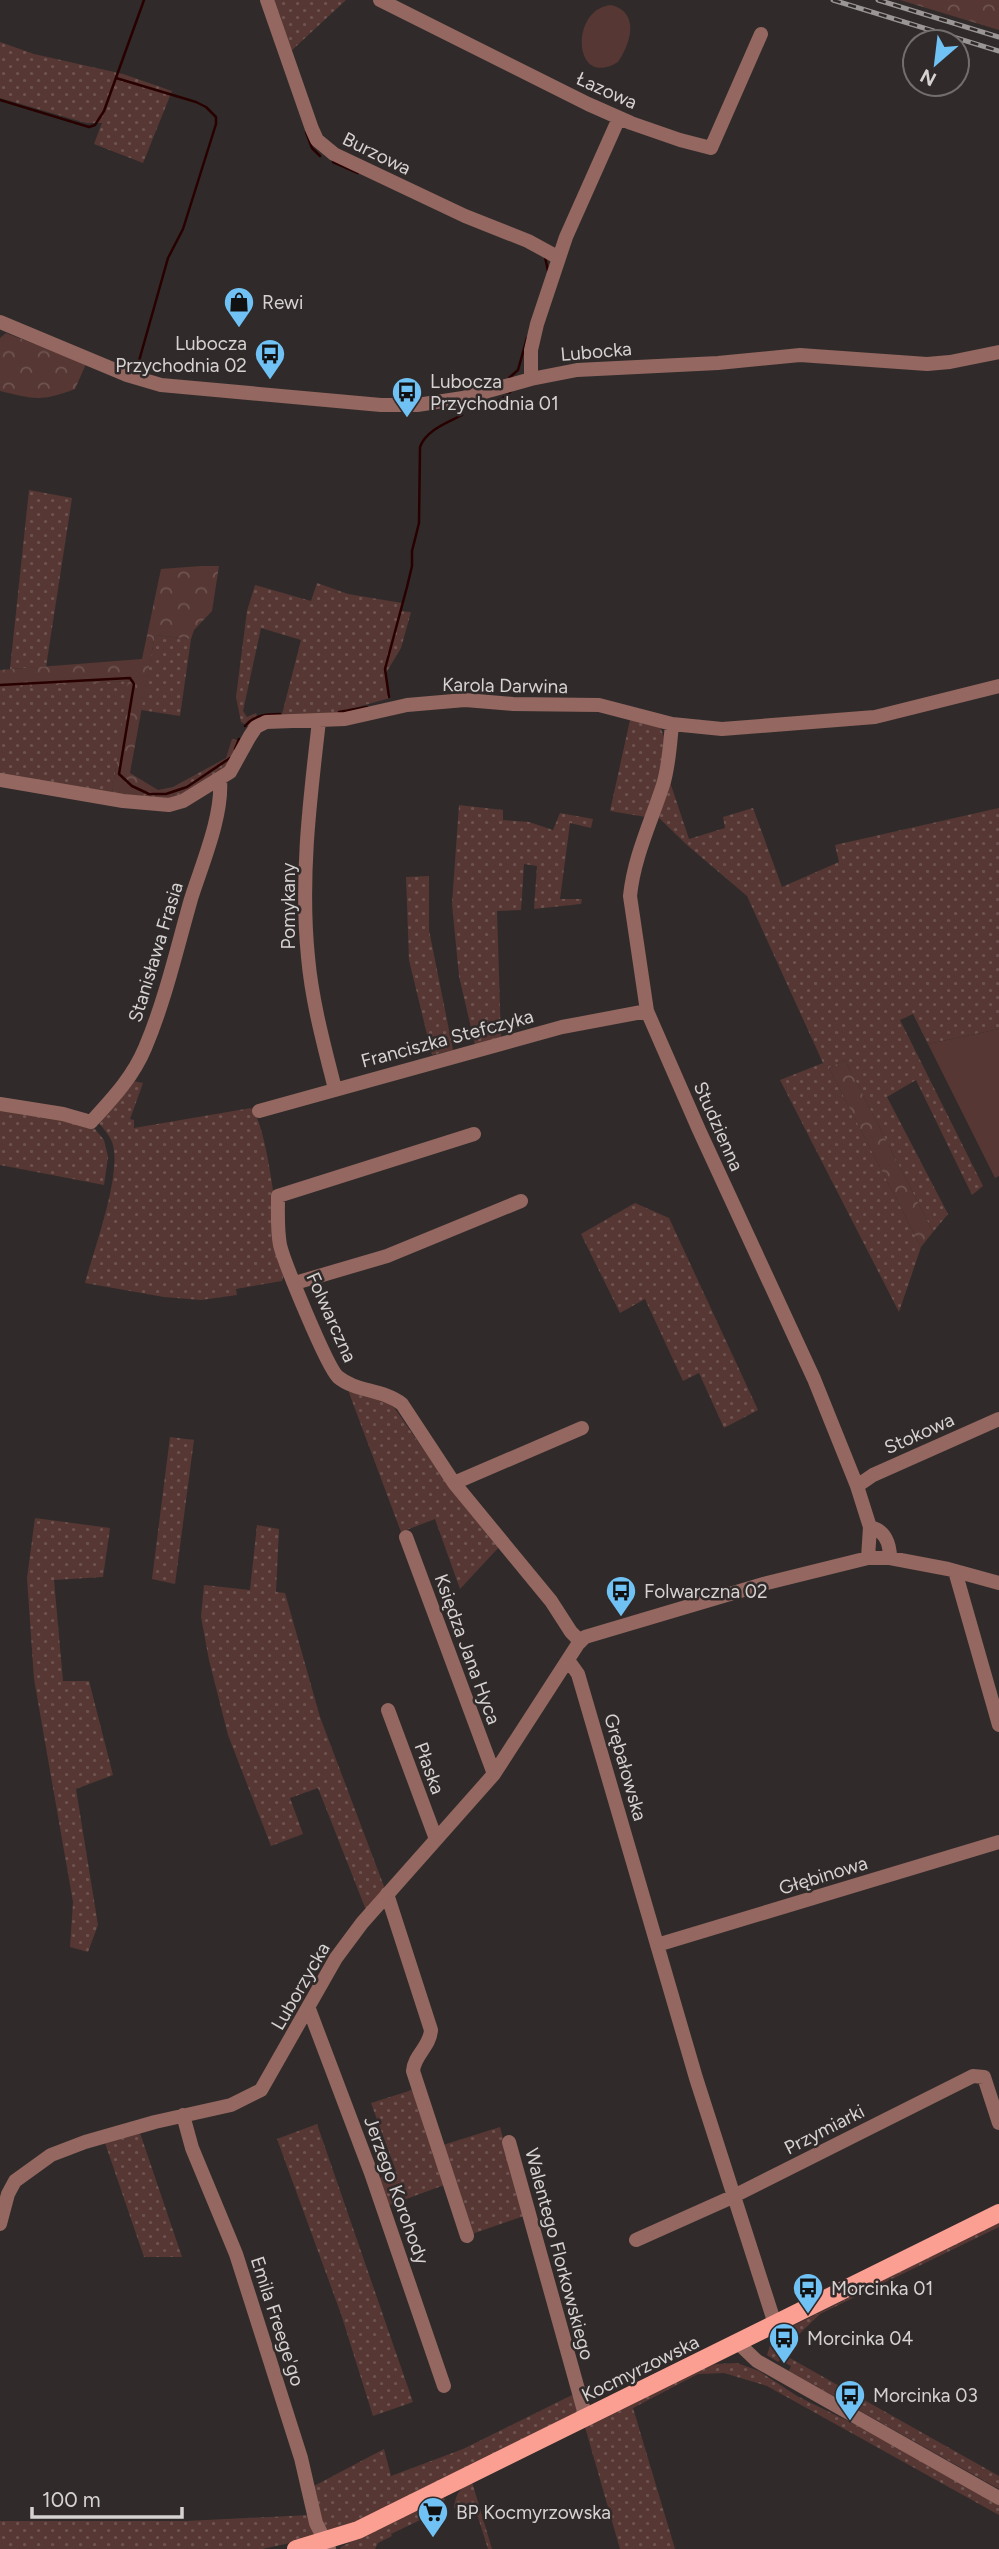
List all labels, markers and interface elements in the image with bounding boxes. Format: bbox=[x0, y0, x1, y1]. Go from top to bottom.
north arrow bbox=[901, 28, 971, 98]
text: N bbox=[916, 64, 940, 91]
street label: Łazowa bbox=[573, 67, 641, 114]
street label: Burzowa bbox=[339, 127, 415, 180]
shop icon: Rewi bbox=[222, 285, 256, 329]
place label: Rewi bbox=[262, 291, 303, 314]
place label: Lubocza Przychodnia 02 bbox=[115, 332, 247, 377]
bus stop icon: Lubocza Przychodnia 02 bbox=[253, 337, 287, 381]
street label: Lubocka bbox=[559, 337, 633, 366]
place label: Lubocza Przychodnia 01 bbox=[430, 370, 559, 415]
bus stop icon: Lubocza Przychodnia 01 bbox=[390, 375, 424, 419]
street label: Karola Darwina bbox=[442, 673, 568, 698]
street label: Pomykany bbox=[277, 862, 300, 950]
street label: Stanisława Frasia bbox=[123, 879, 188, 1025]
street label: Franciszka Stefczyka bbox=[358, 1004, 536, 1073]
street label: Studzienna bbox=[689, 1078, 748, 1175]
street label: Folwarczna bbox=[301, 1269, 362, 1366]
street label: Stokowa bbox=[881, 1408, 958, 1459]
street label: Księdza Jana Hyca bbox=[430, 1571, 505, 1728]
bus stop icon: Folwarczna 02 bbox=[604, 1574, 638, 1618]
place label: Folwarczna 02 bbox=[644, 1580, 768, 1603]
street label: Grębałowska bbox=[599, 1711, 652, 1823]
street label: Płaska bbox=[410, 1739, 450, 1797]
street label: Głębinowa bbox=[776, 1851, 870, 1900]
street label: Luborzycka bbox=[266, 1938, 335, 2034]
street label: Przymiarki bbox=[780, 2099, 868, 2159]
street label: Jerzego Korohody bbox=[359, 2113, 434, 2267]
street label: Walentego Florkowskiego bbox=[520, 2146, 599, 2363]
street label: Emila Freege'go bbox=[246, 2253, 309, 2389]
bus stop icon: Morcinka 01 bbox=[791, 2271, 825, 2315]
place label: Morcinka 01 bbox=[831, 2277, 933, 2300]
bus stop icon: Morcinka 04 bbox=[767, 2321, 801, 2365]
place label: Morcinka 04 bbox=[807, 2327, 913, 2350]
street label: Kocmyrzowska bbox=[578, 2330, 703, 2407]
bus stop icon: Morcinka 03 bbox=[833, 2378, 867, 2422]
place label: Morcinka 03 bbox=[873, 2384, 978, 2407]
scale bar bbox=[32, 2476, 182, 2520]
text: 100 m bbox=[42, 2487, 101, 2512]
supermarket icon: BP Kocmyrzowska bbox=[416, 2495, 450, 2539]
place label: BP Kocmyrzowska bbox=[456, 2501, 611, 2524]

